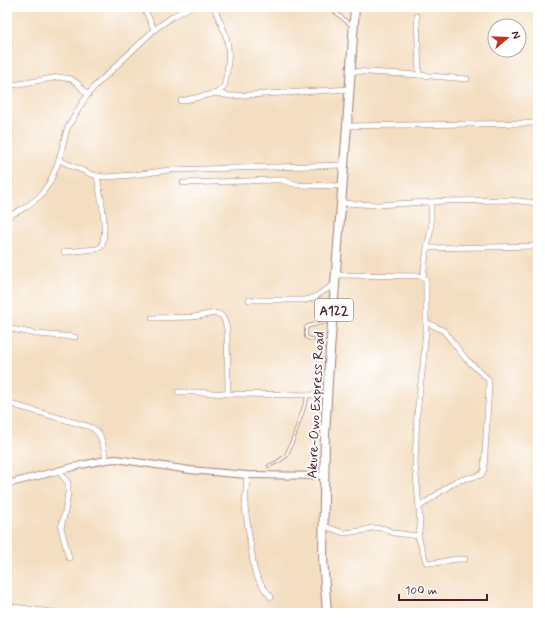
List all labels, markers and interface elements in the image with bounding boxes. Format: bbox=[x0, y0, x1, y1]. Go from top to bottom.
north arrow bbox=[487, 18, 527, 58]
text: N bbox=[508, 29, 523, 41]
road number: A122 bbox=[315, 299, 353, 321]
street label: Akure-Owo Express Road bbox=[303, 331, 329, 479]
scale bar bbox=[399, 576, 487, 602]
text: 100 m bbox=[405, 583, 437, 599]

